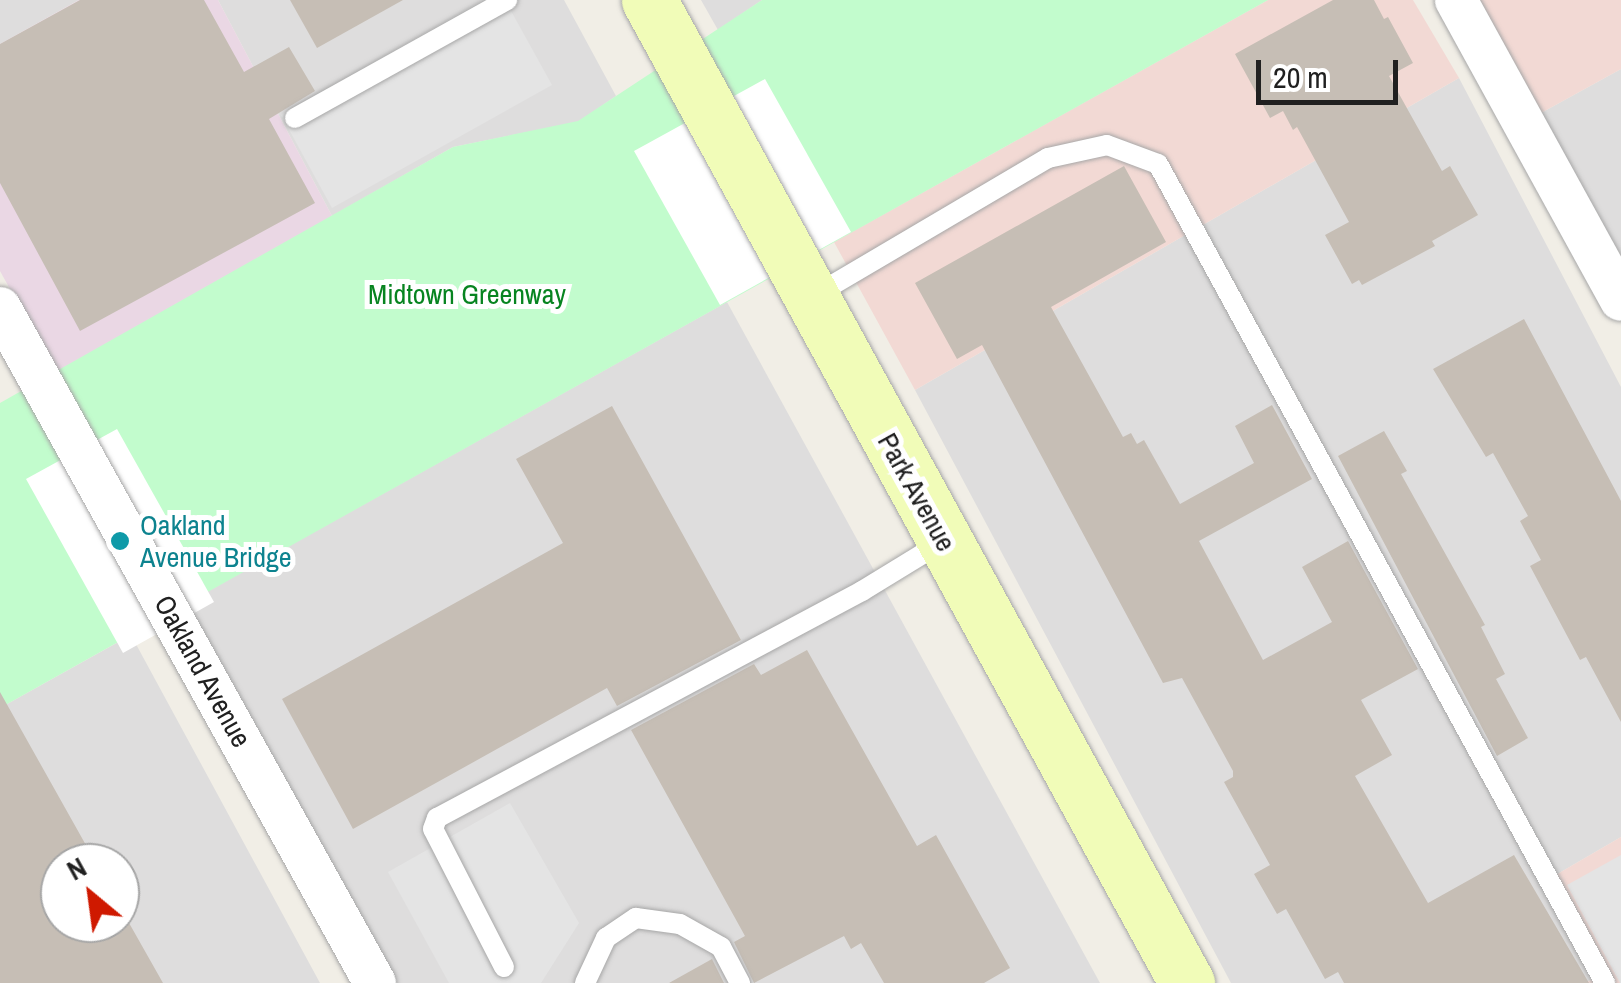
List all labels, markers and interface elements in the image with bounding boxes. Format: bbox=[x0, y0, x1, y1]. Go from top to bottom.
scale bar bbox=[1261, 40, 1404, 102]
text: 20 m bbox=[1273, 57, 1328, 97]
park label: Midtown Greenway bbox=[368, 277, 566, 311]
street label: Park Avenue bbox=[871, 427, 963, 557]
place label: Oakland Avenue Bridge bbox=[140, 508, 292, 574]
marker: Oakland Avenue Bridge bbox=[109, 530, 131, 552]
street label: Oakland Avenue bbox=[147, 589, 259, 753]
north arrow bbox=[40, 843, 140, 943]
text: N bbox=[60, 848, 93, 889]

